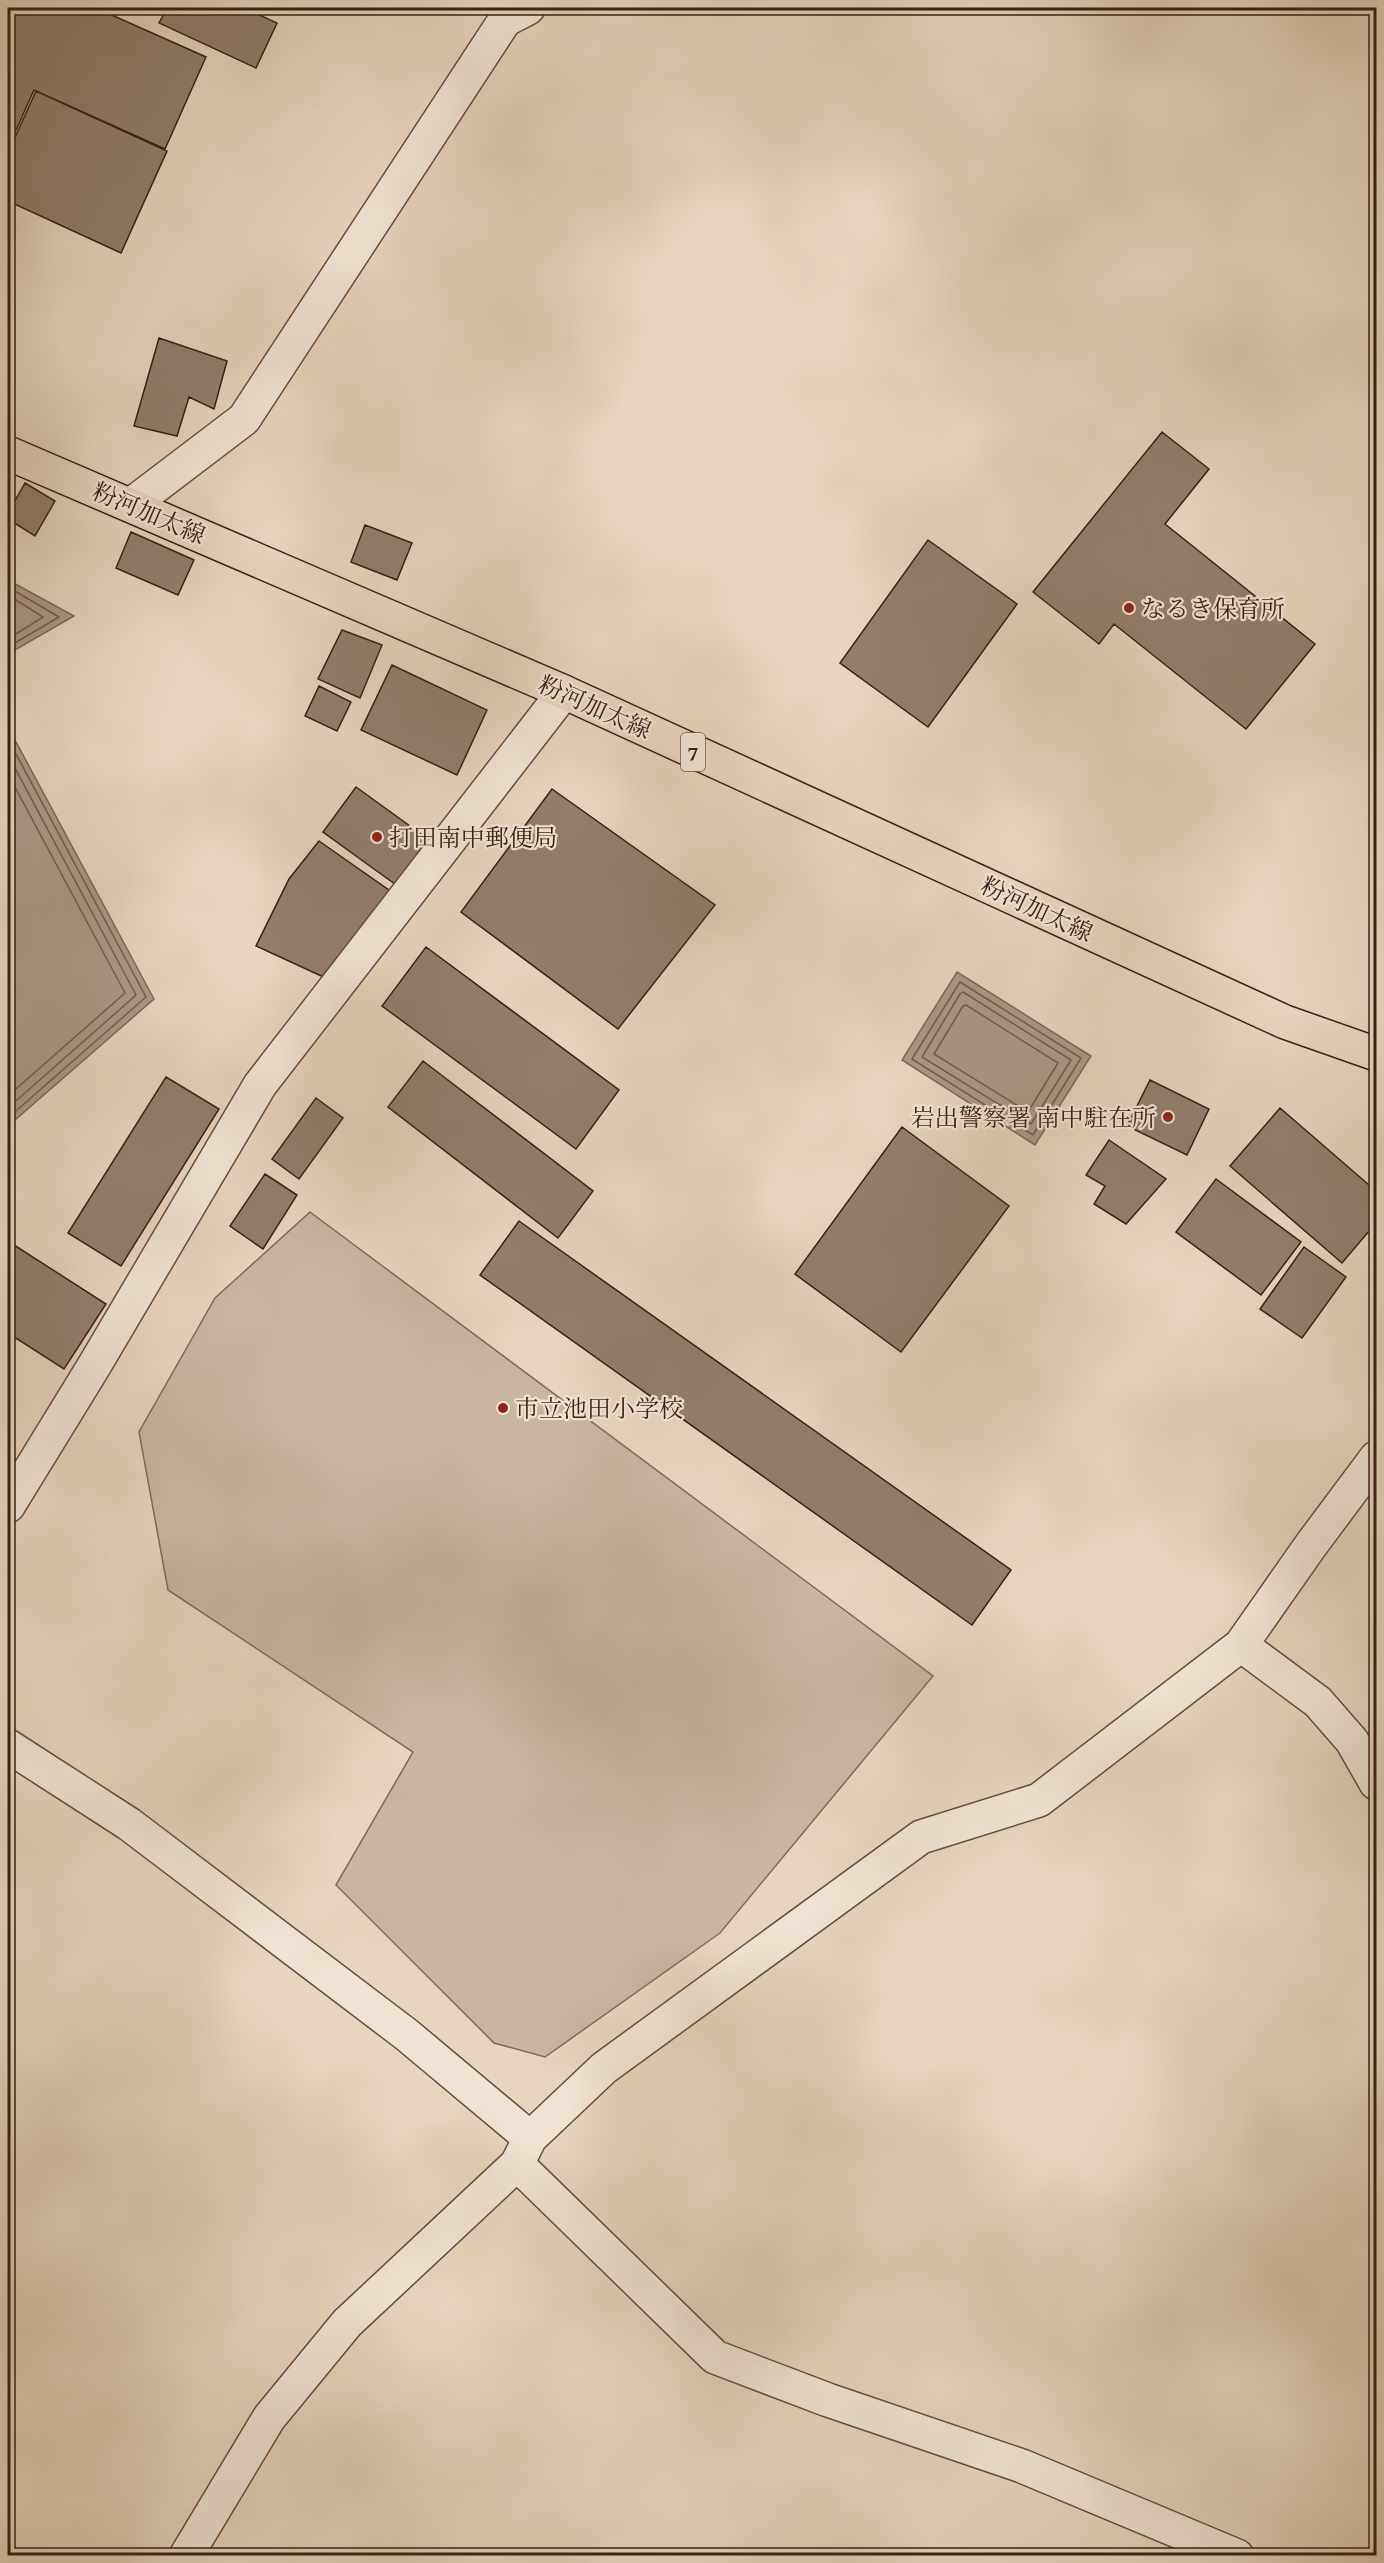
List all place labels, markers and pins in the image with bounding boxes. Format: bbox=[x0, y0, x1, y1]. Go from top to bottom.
place label: なるき保育所 bbox=[1141, 591, 1285, 626]
marker: なるき保育所 bbox=[1122, 601, 1136, 615]
place label: 打田南中郵便局 bbox=[389, 820, 557, 855]
marker: 打田南中郵便局 bbox=[370, 830, 384, 844]
place label: 岩出警察署 南中駐在所 bbox=[911, 1100, 1156, 1135]
marker: 岩出警察署 南中駐在所 bbox=[1161, 1110, 1175, 1124]
place label: 市立池田小学校 bbox=[515, 1391, 683, 1426]
marker: 市立池田小学校 bbox=[496, 1401, 510, 1415]

